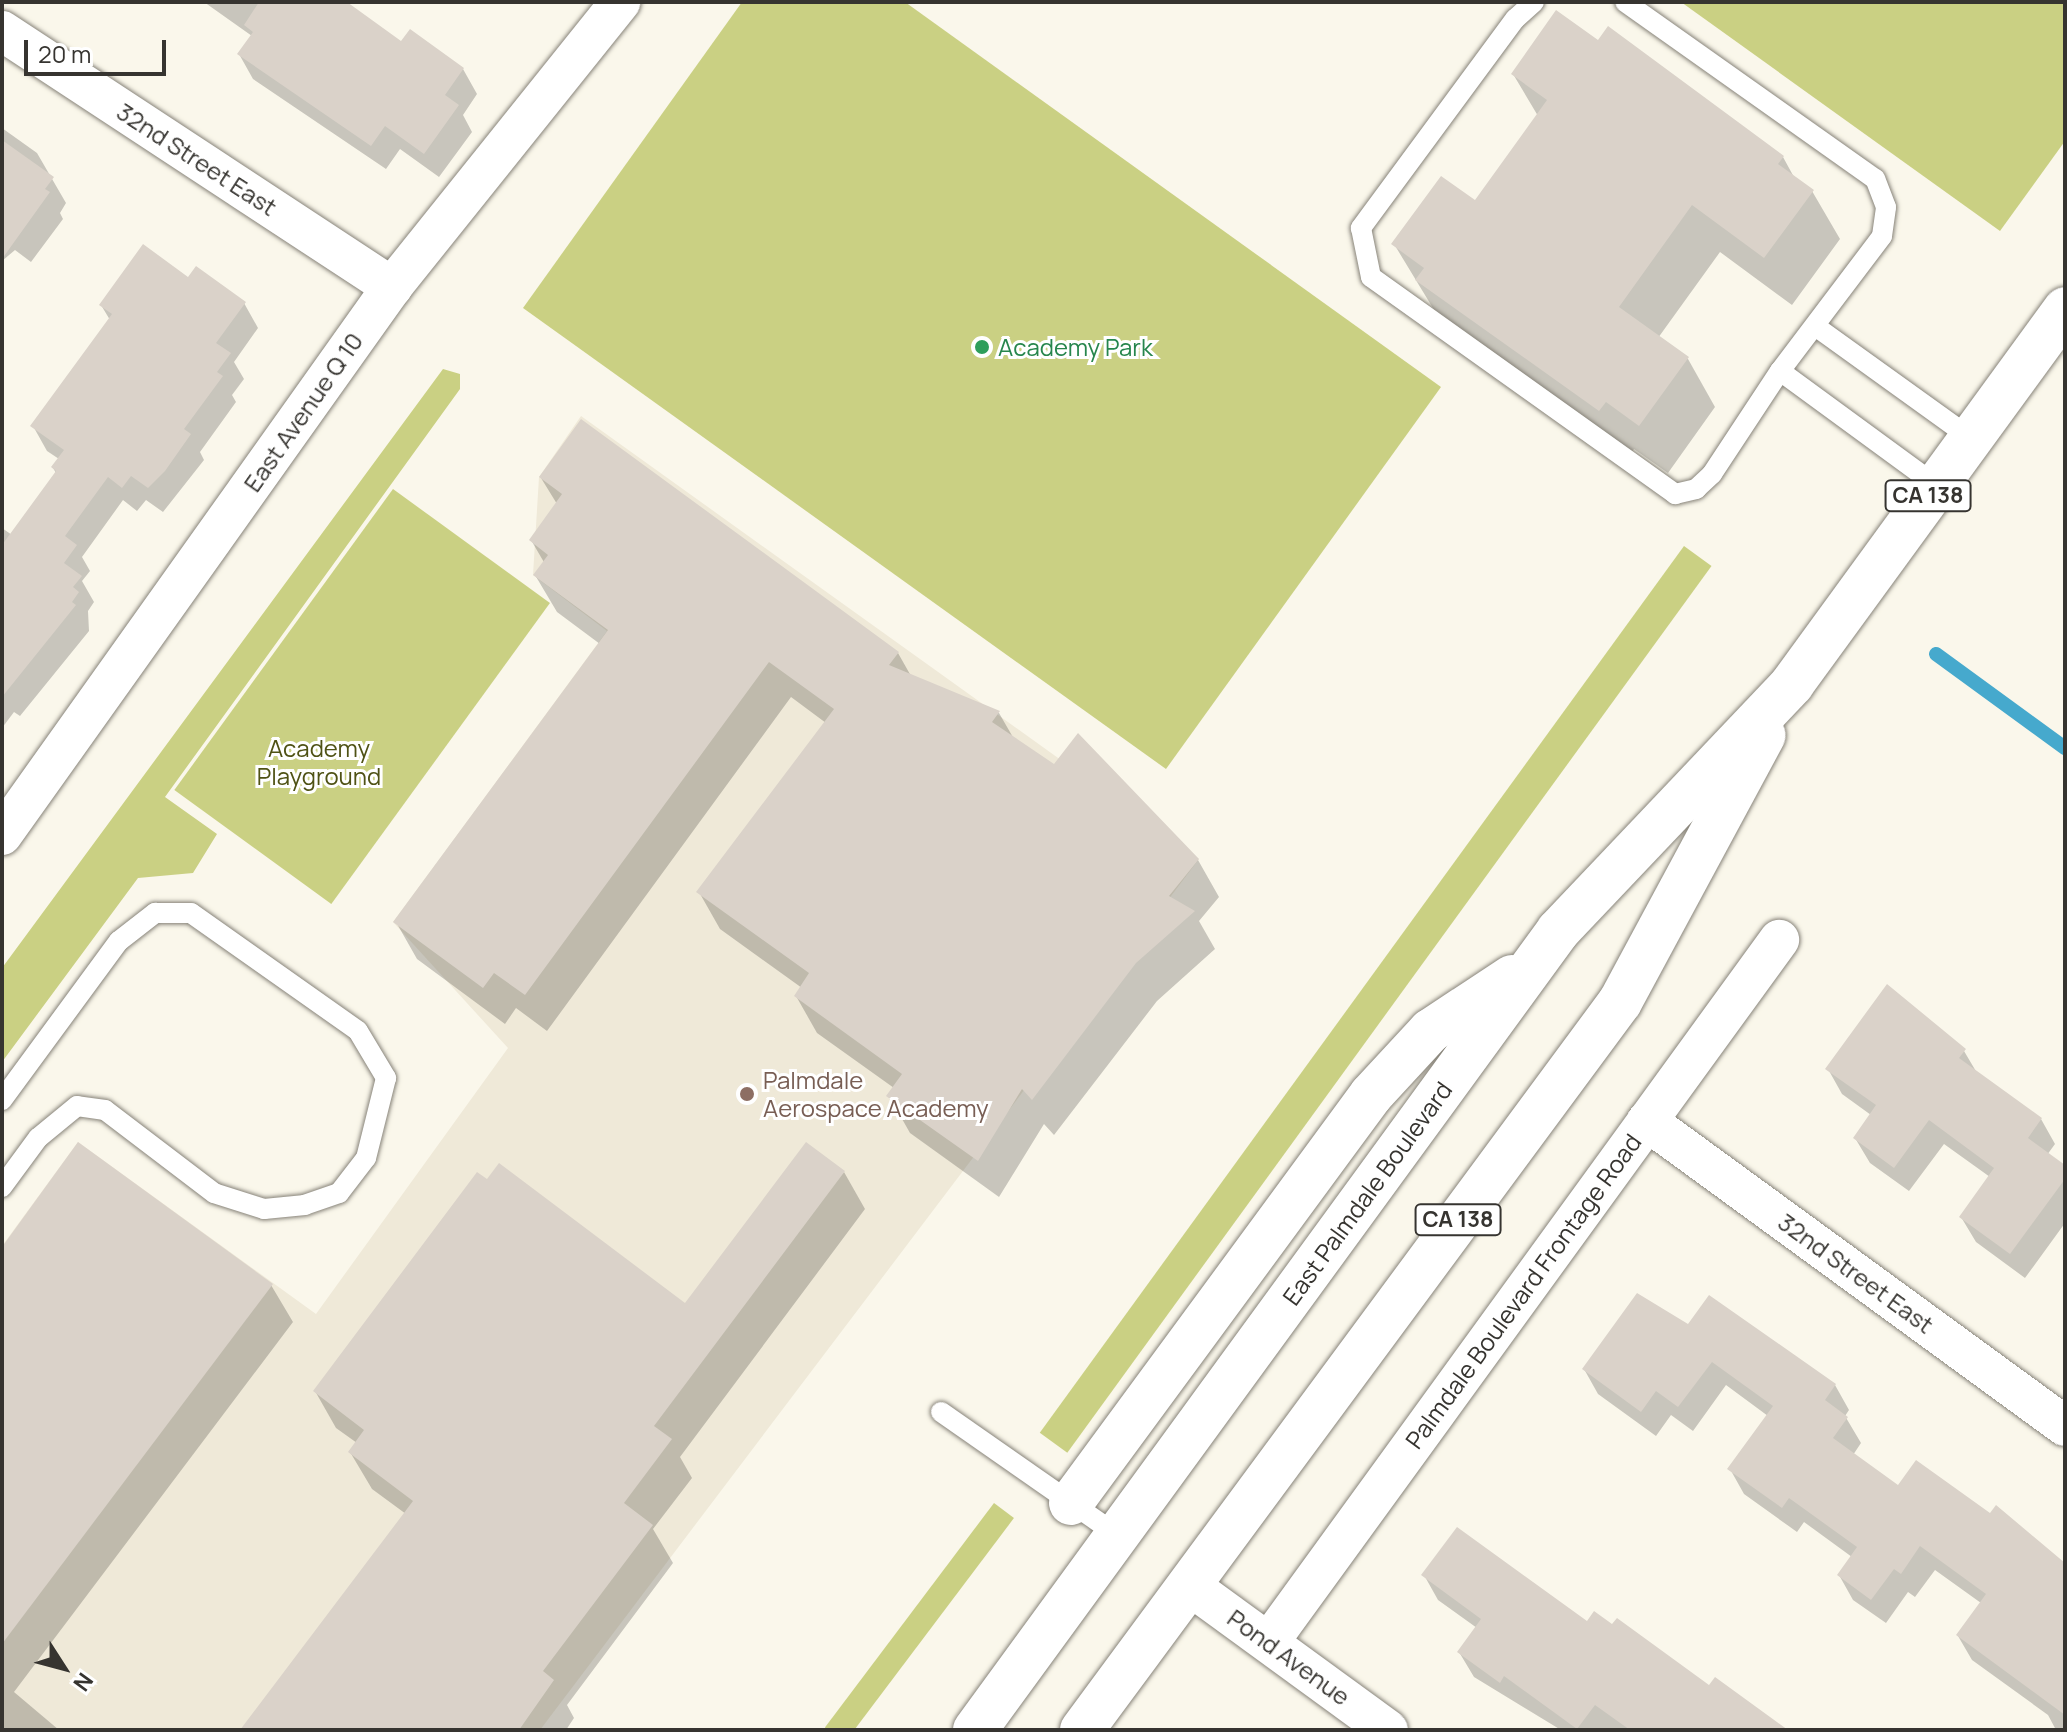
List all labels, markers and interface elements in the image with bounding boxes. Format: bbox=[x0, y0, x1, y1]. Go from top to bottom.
scale bar bbox=[28, 24, 170, 74]
text: 20 m bbox=[38, 37, 91, 70]
street label: 32nd Street East bbox=[112, 97, 282, 221]
street label: East Avenue Q 10 bbox=[238, 327, 368, 497]
place label: Academy Park bbox=[998, 333, 1153, 361]
marker: Academy Park bbox=[973, 338, 991, 356]
road number: CA 138 bbox=[1884, 478, 1972, 514]
park label: Academy Playground bbox=[257, 734, 381, 790]
place label: Palmdale Aerospace Academy bbox=[763, 1066, 989, 1122]
street label: East Palmdale Boulevard bbox=[1276, 1076, 1458, 1310]
marker: Palmdale Aerospace Academy bbox=[738, 1085, 756, 1103]
street label: Palmdale Boulevard Frontage Road bbox=[1399, 1128, 1647, 1454]
road number: CA 138 bbox=[1414, 1202, 1502, 1238]
street label: 32nd Street East bbox=[1773, 1207, 1939, 1339]
street label: Pond Avenue bbox=[1222, 1603, 1356, 1711]
north arrow bbox=[24, 1628, 104, 1708]
text: N bbox=[67, 1667, 100, 1697]

